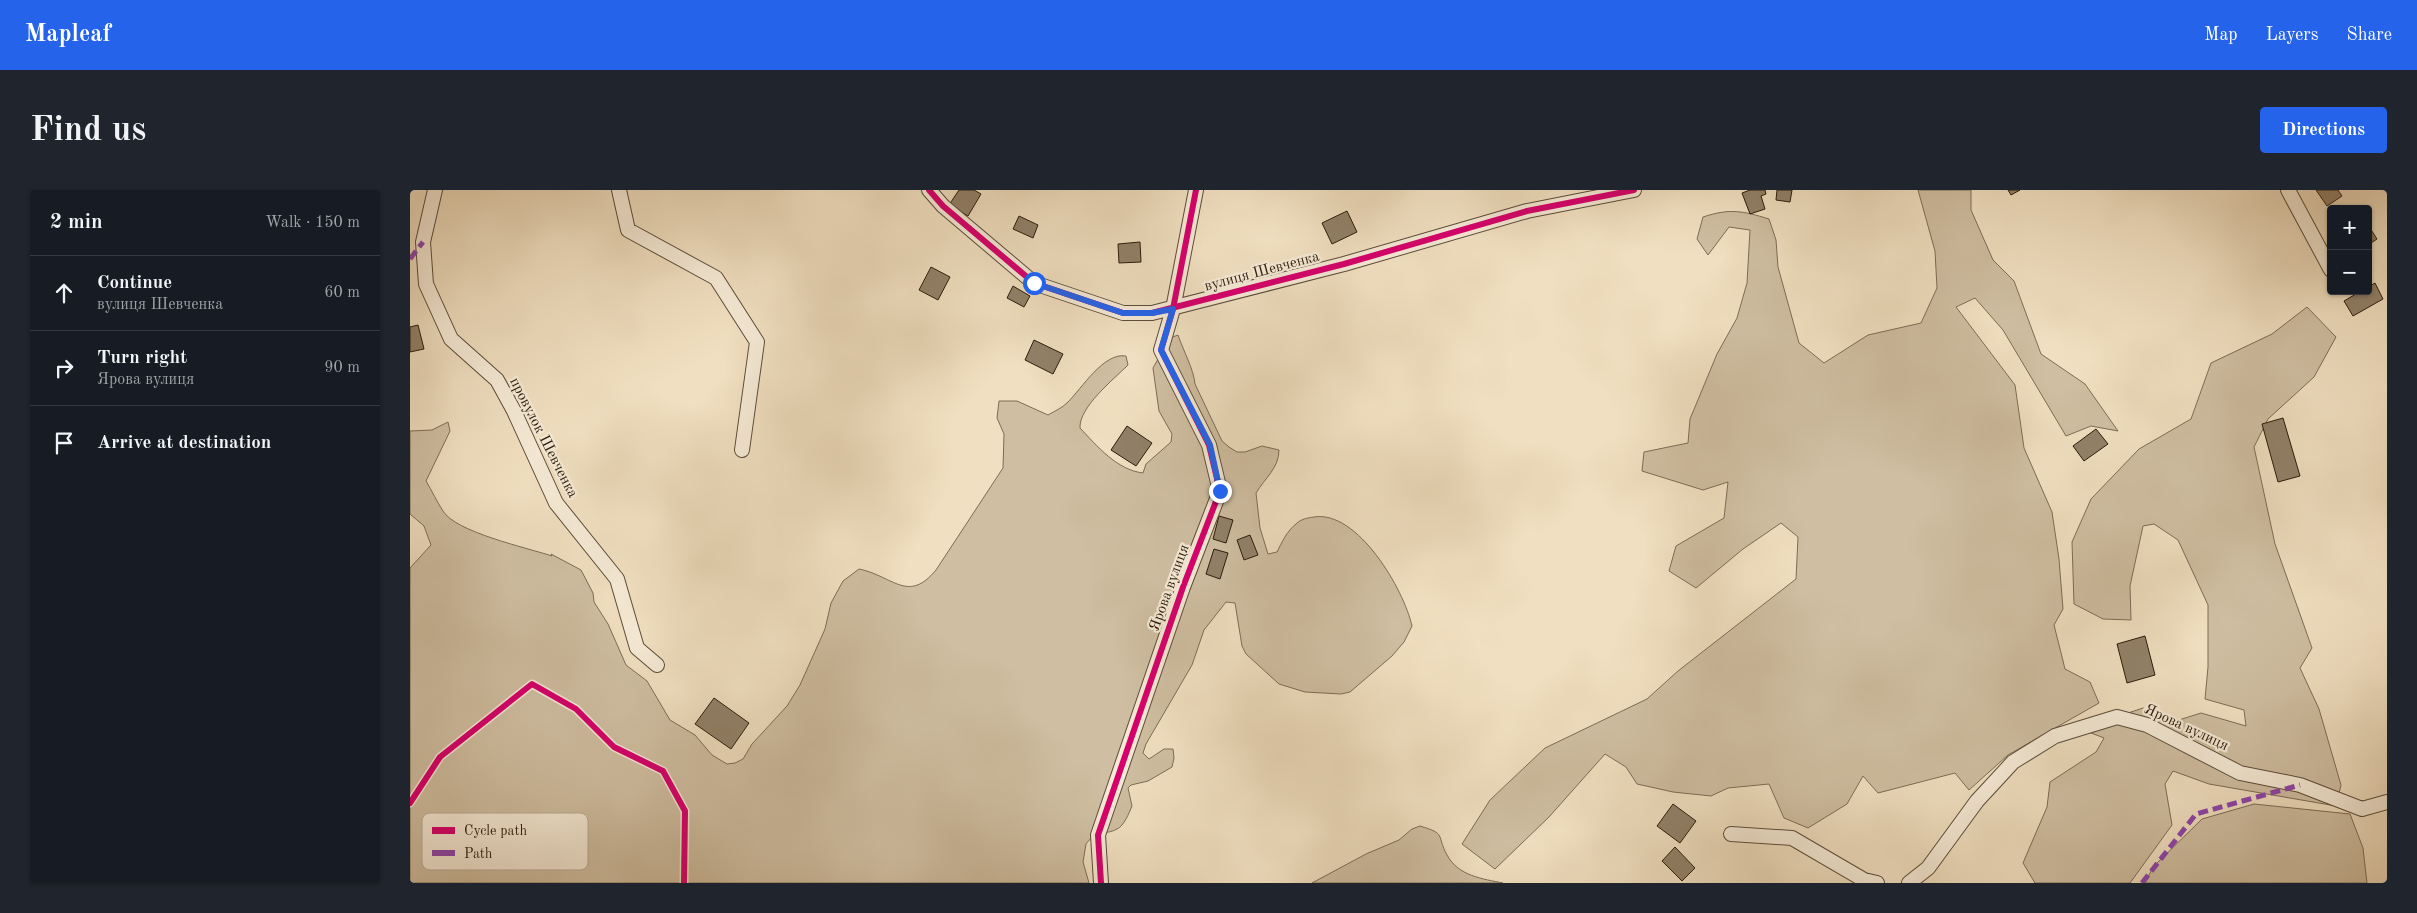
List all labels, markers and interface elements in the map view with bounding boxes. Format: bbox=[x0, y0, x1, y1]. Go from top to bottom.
text: Mapleaf bbox=[25, 23, 111, 47]
text: Map bbox=[2204, 26, 2238, 44]
text: Layers bbox=[2266, 26, 2318, 44]
text: Share bbox=[2346, 26, 2392, 44]
button: Directions bbox=[2260, 107, 2387, 153]
text: Find us bbox=[30, 113, 146, 148]
map controls bbox=[2327, 205, 2372, 295]
button: + bbox=[2327, 205, 2372, 250]
text: 2 min bbox=[50, 212, 103, 233]
text: Walk · 150 m bbox=[265, 215, 360, 231]
street label: вулиця Шевченка bbox=[1203, 249, 1322, 295]
button: − bbox=[2327, 250, 2372, 295]
route start bbox=[1023, 272, 1046, 295]
text: Continue bbox=[97, 274, 172, 293]
icon: ahead bbox=[50, 279, 78, 307]
text: 60 m bbox=[324, 285, 360, 301]
text: вулиця Шевченка bbox=[97, 297, 223, 313]
text: Turn right bbox=[97, 349, 187, 368]
icon: right bbox=[50, 354, 78, 382]
text: 90 m bbox=[324, 360, 360, 376]
text: Ярова вулиця bbox=[97, 372, 194, 388]
street label: провулок Шевченка bbox=[506, 375, 580, 501]
icon: arrive bbox=[50, 429, 78, 457]
text: Arrive at destination bbox=[97, 434, 271, 453]
route end bbox=[1209, 480, 1232, 503]
street label: Ярова вулиця bbox=[1147, 542, 1193, 633]
street label: Ярова вулиця bbox=[2141, 702, 2231, 754]
legend bbox=[422, 813, 588, 870]
text: Cycle path bbox=[464, 824, 527, 838]
text: Path bbox=[464, 847, 493, 861]

